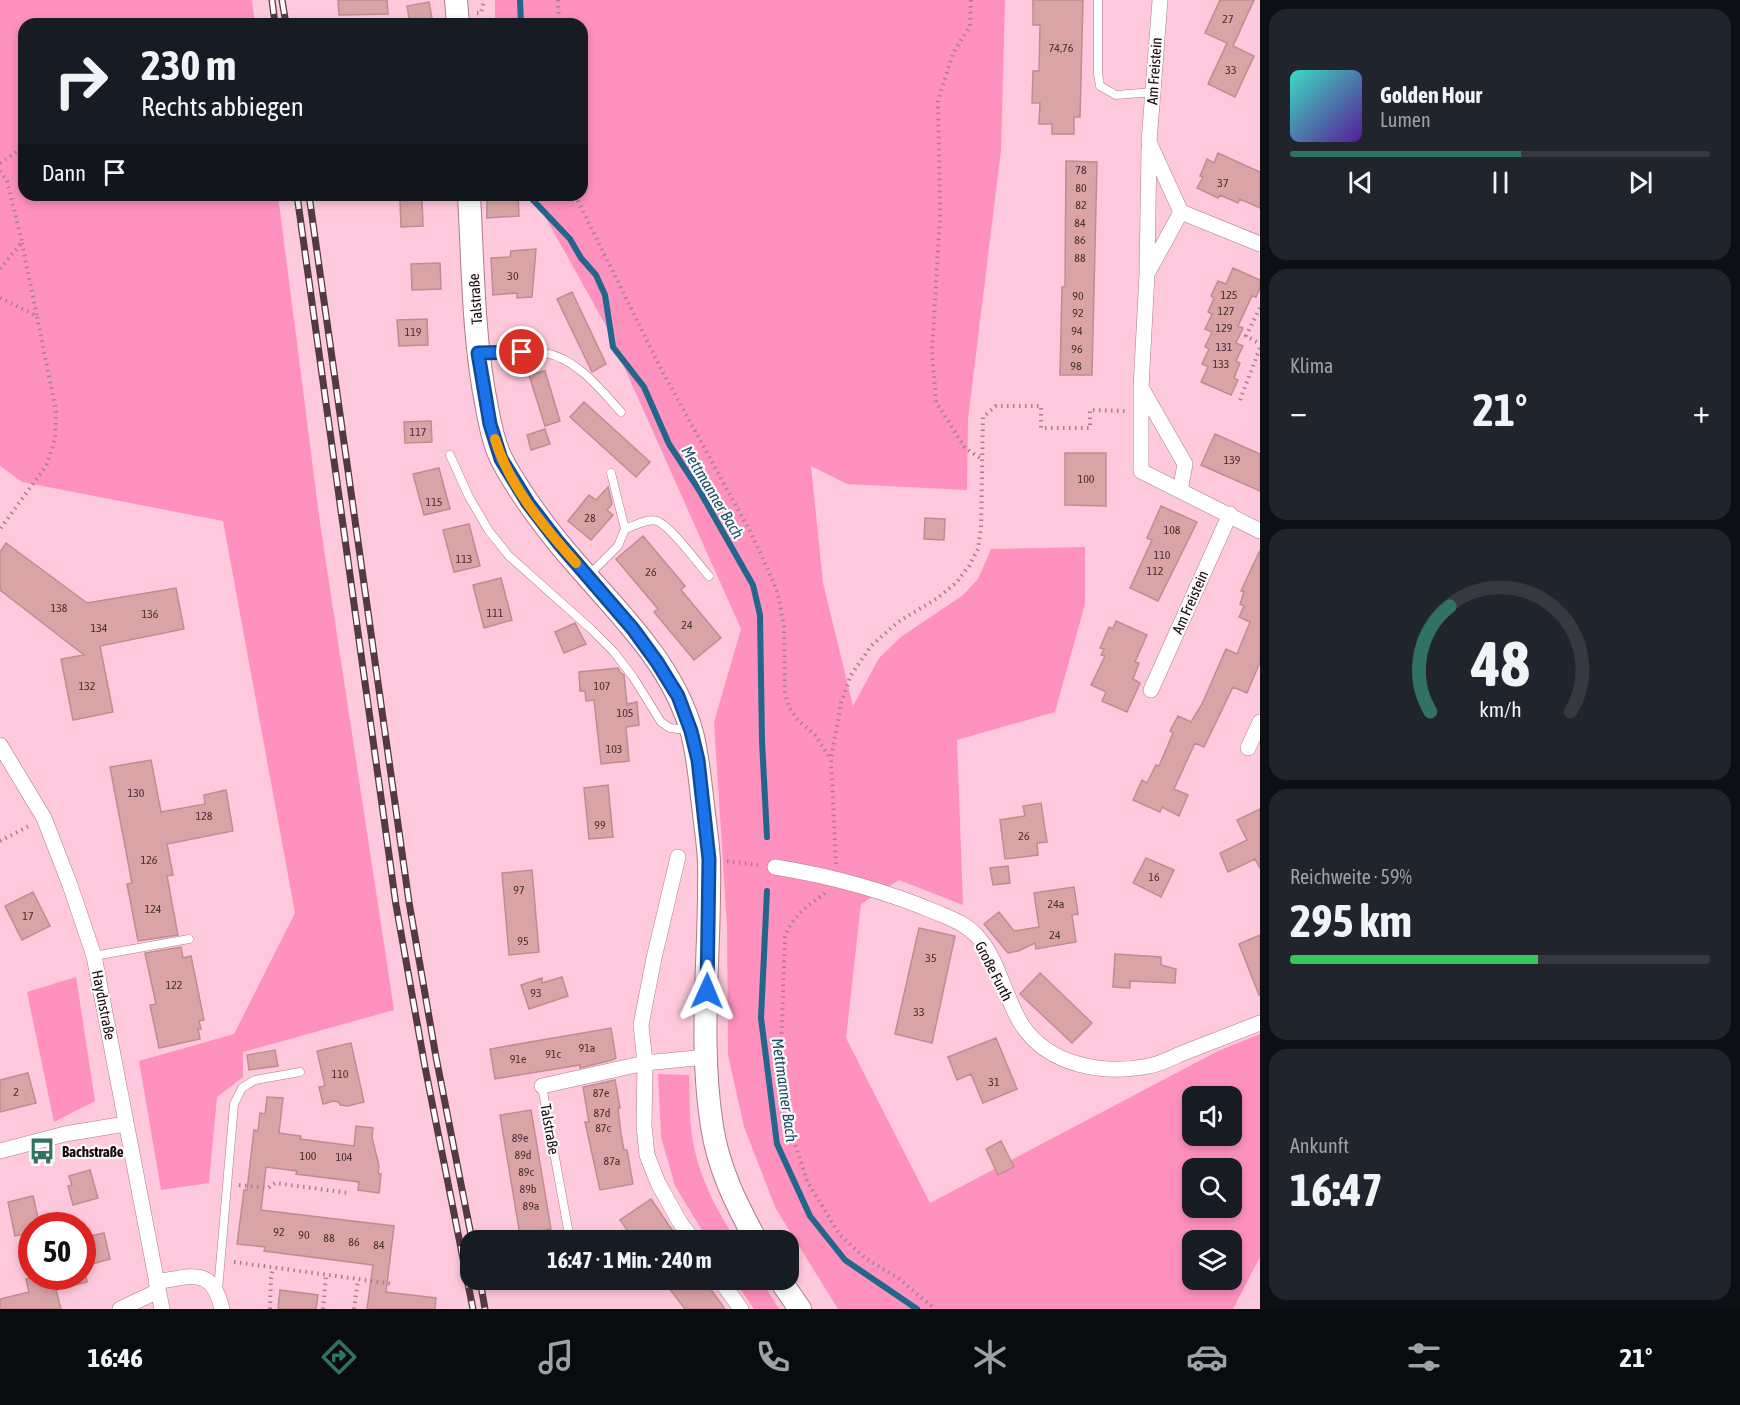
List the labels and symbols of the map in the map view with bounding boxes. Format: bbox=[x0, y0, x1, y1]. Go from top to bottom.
house number: 27 bbox=[1222, 12, 1234, 26]
street label: Am Freistein bbox=[1143, 37, 1165, 105]
house number: 74,76 bbox=[1049, 41, 1074, 55]
house number: 33 bbox=[1225, 63, 1237, 77]
house number: 78 bbox=[1075, 163, 1087, 177]
house number: 37 bbox=[1217, 176, 1229, 190]
house number: 80 bbox=[1075, 181, 1087, 195]
house number: 82 bbox=[1075, 198, 1087, 212]
house number: 84 bbox=[1074, 216, 1086, 230]
house number: 86 bbox=[1074, 233, 1086, 247]
house number: 88 bbox=[1074, 251, 1086, 265]
house number: 30 bbox=[507, 269, 519, 283]
street label: Talstraße bbox=[465, 273, 485, 325]
house number: 125 bbox=[1221, 288, 1237, 302]
house number: 90 bbox=[1072, 289, 1084, 303]
house number: 127 bbox=[1218, 304, 1235, 318]
house number: 92 bbox=[1072, 306, 1084, 320]
house number: 129 bbox=[1216, 321, 1233, 335]
house number: 94 bbox=[1071, 324, 1083, 338]
house number: 119 bbox=[405, 325, 422, 339]
pin bbox=[496, 326, 547, 377]
house number: 131 bbox=[1216, 340, 1233, 354]
house number: 96 bbox=[1071, 342, 1083, 356]
house number: 133 bbox=[1213, 357, 1229, 371]
house number: 98 bbox=[1070, 359, 1082, 373]
house number: 117 bbox=[410, 425, 427, 439]
water label: Mettmanner Bach bbox=[678, 443, 748, 542]
house number: 139 bbox=[1224, 453, 1241, 467]
house number: 100 bbox=[1078, 472, 1095, 486]
house number: 115 bbox=[426, 495, 442, 509]
house number: 28 bbox=[584, 511, 596, 525]
house number: 108 bbox=[1164, 523, 1181, 537]
house number: 110 bbox=[1154, 548, 1171, 562]
house number: 113 bbox=[456, 552, 472, 566]
house number: 112 bbox=[1147, 564, 1163, 578]
house number: 26 bbox=[645, 565, 657, 579]
street label: Am Freistein bbox=[1168, 568, 1212, 636]
house number: 138 bbox=[51, 601, 68, 615]
house number: 111 bbox=[487, 606, 504, 620]
house number: 136 bbox=[142, 607, 159, 621]
house number: 24 bbox=[681, 618, 693, 632]
house number: 134 bbox=[91, 621, 108, 635]
house number: 132 bbox=[79, 679, 95, 693]
house number: 107 bbox=[594, 679, 611, 693]
house number: 105 bbox=[617, 706, 633, 720]
house number: 103 bbox=[606, 742, 622, 756]
house number: 130 bbox=[128, 786, 145, 800]
house number: 128 bbox=[196, 809, 213, 823]
house number: 99 bbox=[594, 818, 606, 832]
house number: 26 bbox=[1018, 829, 1030, 843]
house number: 126 bbox=[141, 853, 158, 867]
house number: 16 bbox=[1148, 870, 1160, 884]
house number: 97 bbox=[513, 883, 525, 897]
house number: 24a bbox=[1048, 897, 1064, 911]
house number: 124 bbox=[145, 902, 162, 916]
house number: 17 bbox=[22, 909, 34, 923]
house number: 24 bbox=[1049, 928, 1061, 942]
house number: 95 bbox=[517, 934, 529, 948]
street label: Große Furth bbox=[972, 938, 1016, 1004]
house number: 35 bbox=[925, 951, 937, 965]
position arrow bbox=[675, 959, 739, 1023]
street label: Haydnstraße bbox=[89, 969, 119, 1041]
house number: 122 bbox=[166, 978, 182, 992]
house number: 93 bbox=[530, 986, 542, 1000]
house number: 33 bbox=[913, 1005, 925, 1019]
water label: Mettmanner Bach bbox=[769, 1037, 801, 1143]
house number: 91a bbox=[579, 1041, 595, 1055]
house number: 91c bbox=[545, 1047, 561, 1061]
house number: 91e bbox=[510, 1052, 526, 1066]
house number: 110 bbox=[332, 1067, 349, 1081]
house number: 31 bbox=[988, 1075, 1000, 1089]
house number: 2 bbox=[13, 1085, 19, 1099]
house number: 87e bbox=[593, 1086, 609, 1100]
street label: Talstraße bbox=[537, 1102, 563, 1156]
house number: 87d bbox=[594, 1106, 610, 1120]
house number: 87c bbox=[595, 1121, 611, 1135]
house number: 89e bbox=[512, 1131, 528, 1145]
bus stop icon: Bachstraße bbox=[27, 1136, 57, 1166]
place label: Bachstraße bbox=[62, 1143, 124, 1160]
house number: 89d bbox=[515, 1148, 531, 1162]
house number: 100 bbox=[300, 1149, 317, 1163]
house number: 104 bbox=[336, 1150, 353, 1164]
house number: 87a bbox=[604, 1154, 620, 1168]
house number: 89c bbox=[518, 1165, 534, 1179]
house number: 89b bbox=[520, 1182, 537, 1196]
house number: 89a bbox=[523, 1199, 539, 1213]
speed limit sign: 50 bbox=[18, 1212, 96, 1290]
house number: 92 bbox=[273, 1225, 285, 1239]
house number: 90 bbox=[298, 1228, 310, 1242]
house number: 88 bbox=[323, 1231, 335, 1245]
house number: 86 bbox=[348, 1235, 360, 1249]
house number: 84 bbox=[373, 1238, 385, 1252]

